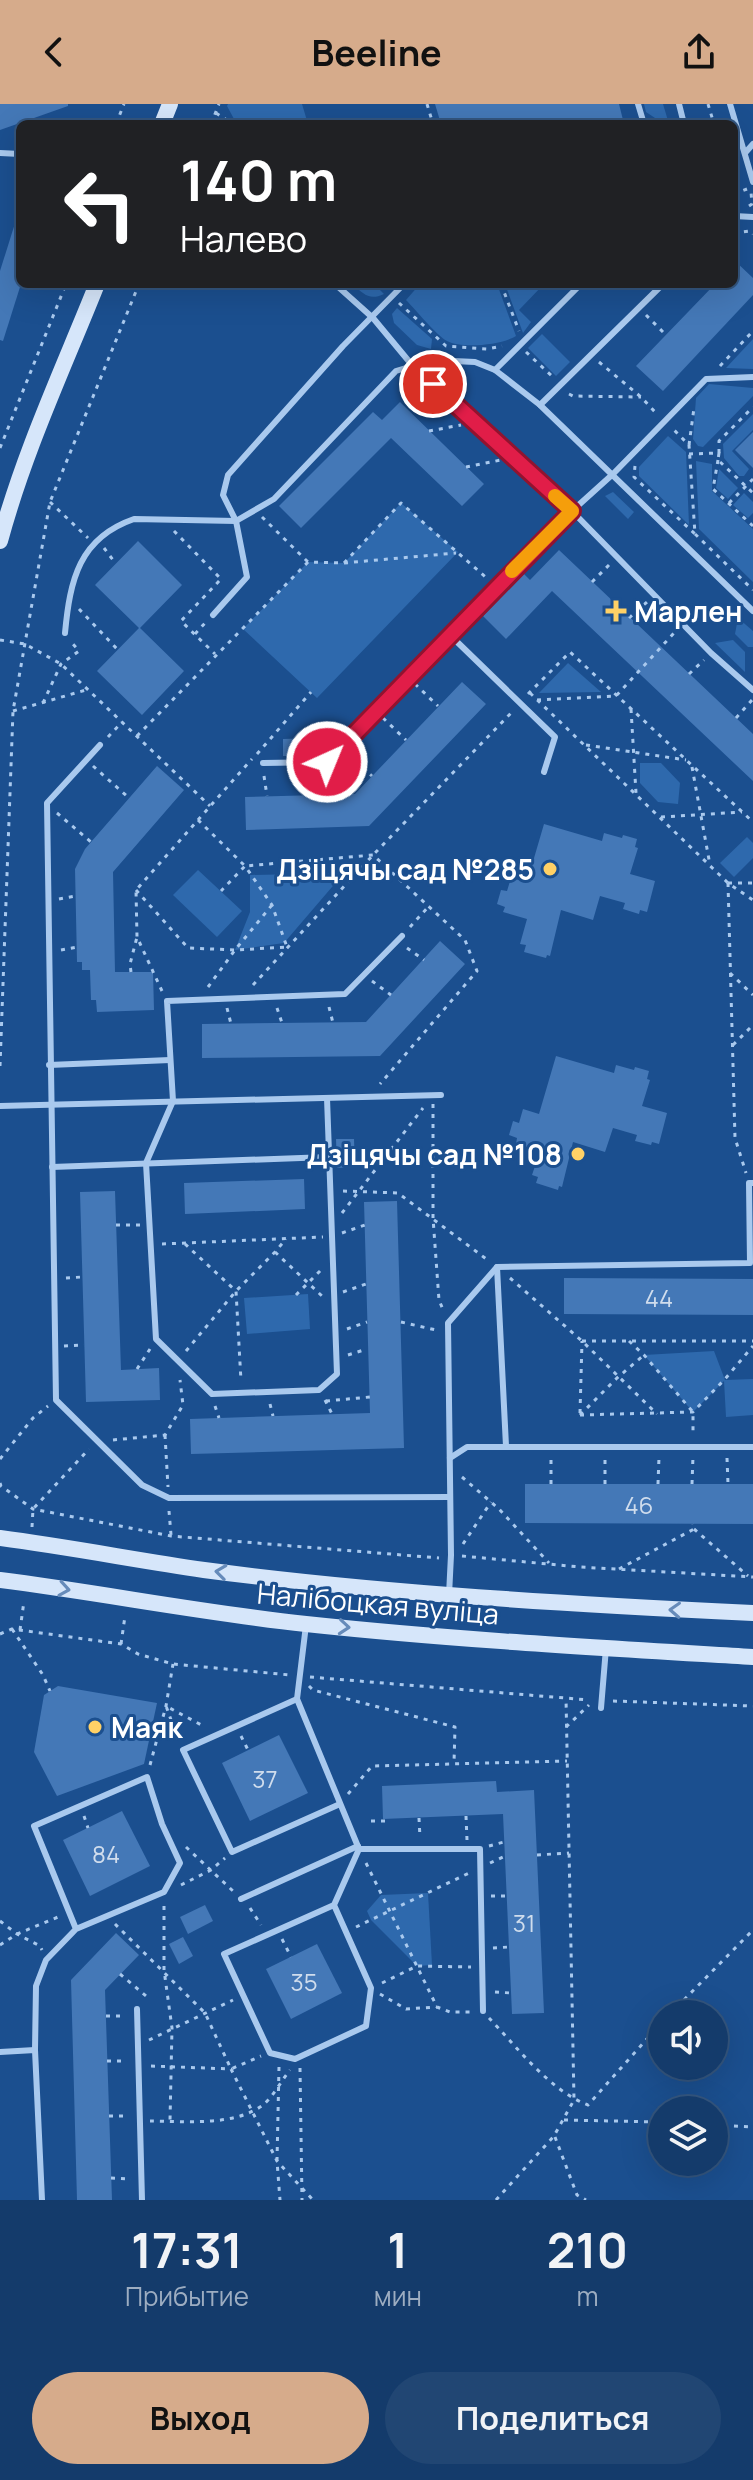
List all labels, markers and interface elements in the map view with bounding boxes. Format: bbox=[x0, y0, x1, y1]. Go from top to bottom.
text: Beeline bbox=[311, 28, 442, 77]
icon: back bbox=[32, 30, 76, 74]
icon: share bbox=[677, 30, 721, 74]
text: 140 m bbox=[180, 141, 337, 218]
icon: left bbox=[48, 152, 152, 256]
text: Налево bbox=[180, 214, 307, 263]
pin bbox=[399, 350, 467, 418]
icon: arrive bbox=[411, 362, 455, 406]
place label: Марлен bbox=[634, 592, 743, 630]
marker: Марлен bbox=[605, 600, 627, 622]
position arrow bbox=[285, 720, 369, 804]
place label: Дзіцячы сад №285 bbox=[276, 850, 534, 888]
marker: Дзіцячы сад №285 bbox=[541, 860, 559, 878]
place label: Дзіцячы сад №108 bbox=[307, 1135, 562, 1173]
marker: Дзіцячы сад №108 bbox=[569, 1145, 587, 1163]
house number: 44 bbox=[645, 1281, 673, 1314]
house number: 46 bbox=[624, 1488, 654, 1521]
one-way arrow bbox=[214, 1563, 227, 1580]
street label: Налібоцкая вуліца bbox=[255, 1573, 501, 1633]
one-way arrow bbox=[57, 1580, 71, 1597]
one-way arrow bbox=[668, 1601, 681, 1618]
one-way arrow bbox=[338, 1619, 351, 1636]
place label: Маяк bbox=[111, 1708, 183, 1746]
marker: Маяк bbox=[86, 1718, 104, 1736]
house number: 37 bbox=[252, 1762, 278, 1795]
house number: 84 bbox=[92, 1837, 120, 1870]
house number: 31 bbox=[513, 1906, 535, 1939]
house number: 35 bbox=[290, 1965, 318, 1998]
map controls bbox=[648, 2000, 728, 2176]
button: sound bbox=[648, 2000, 728, 2080]
button: layers bbox=[648, 2096, 728, 2176]
text: 17:31 bbox=[131, 2217, 243, 2282]
text: 1 bbox=[387, 2217, 408, 2282]
text: 210 bbox=[547, 2217, 628, 2282]
text: Прибытие bbox=[125, 2278, 249, 2314]
text: мин bbox=[374, 2278, 422, 2314]
text: m bbox=[576, 2278, 598, 2314]
button: Выход bbox=[32, 2372, 369, 2464]
button: Поделиться bbox=[385, 2372, 721, 2464]

